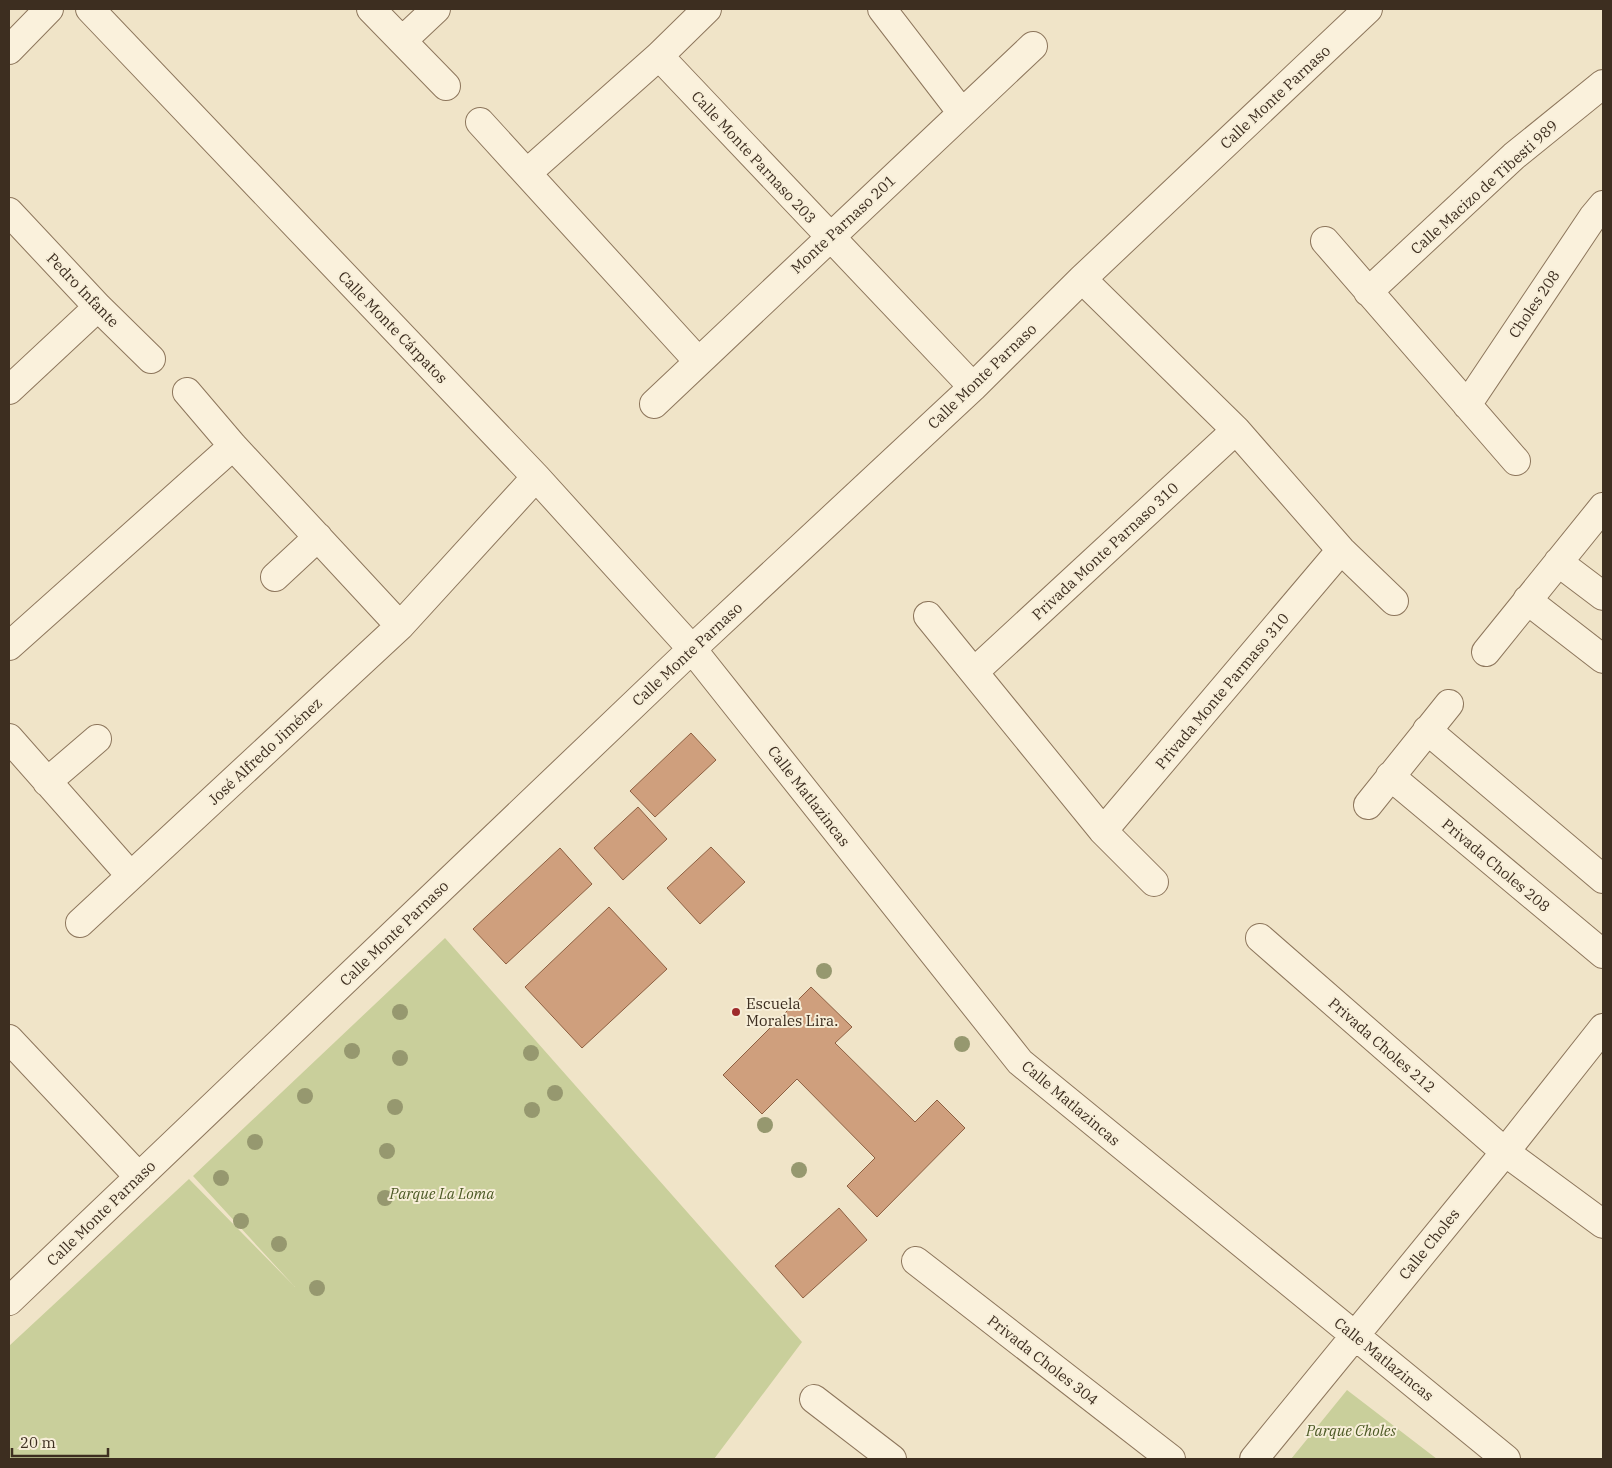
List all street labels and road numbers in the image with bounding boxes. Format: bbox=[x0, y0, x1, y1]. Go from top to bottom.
street label: Calle Monte Parnaso bbox=[1216, 41, 1334, 153]
street label: Calle Monte Parnaso 203 bbox=[688, 87, 820, 227]
street label: Calle Macizo de Tibesti 989 bbox=[1406, 116, 1562, 258]
street label: Monte Parnaso 201 bbox=[787, 171, 899, 277]
street label: Pedro Infante bbox=[43, 249, 123, 331]
street label: Choles 208 bbox=[1504, 266, 1564, 342]
street label: Calle Monte Cárpatos bbox=[334, 267, 452, 387]
street label: Calle Monte Parnaso bbox=[924, 319, 1040, 433]
street label: Privada Monte Parnaso 310 bbox=[1028, 478, 1182, 624]
street label: Calle Monte Parnaso bbox=[628, 598, 746, 710]
street label: Privada Monte Parmaso 310 bbox=[1151, 609, 1293, 773]
street label: José Alfredo Jiménez bbox=[204, 693, 326, 809]
street label: Calle Matlazincas bbox=[764, 742, 854, 850]
street label: Privada Choles 208 bbox=[1438, 814, 1554, 916]
street label: Calle Monte Parnaso bbox=[336, 876, 452, 990]
street label: Privada Choles 212 bbox=[1325, 993, 1439, 1097]
street label: Calle Matlazincas bbox=[1018, 1056, 1124, 1150]
street label: Calle Monte Parnaso bbox=[43, 1156, 159, 1270]
street label: Calle Choles bbox=[1395, 1205, 1463, 1283]
street label: Privada Choles 304 bbox=[984, 1311, 1102, 1409]
street label: Calle Matlazincas bbox=[1330, 1313, 1438, 1405]

